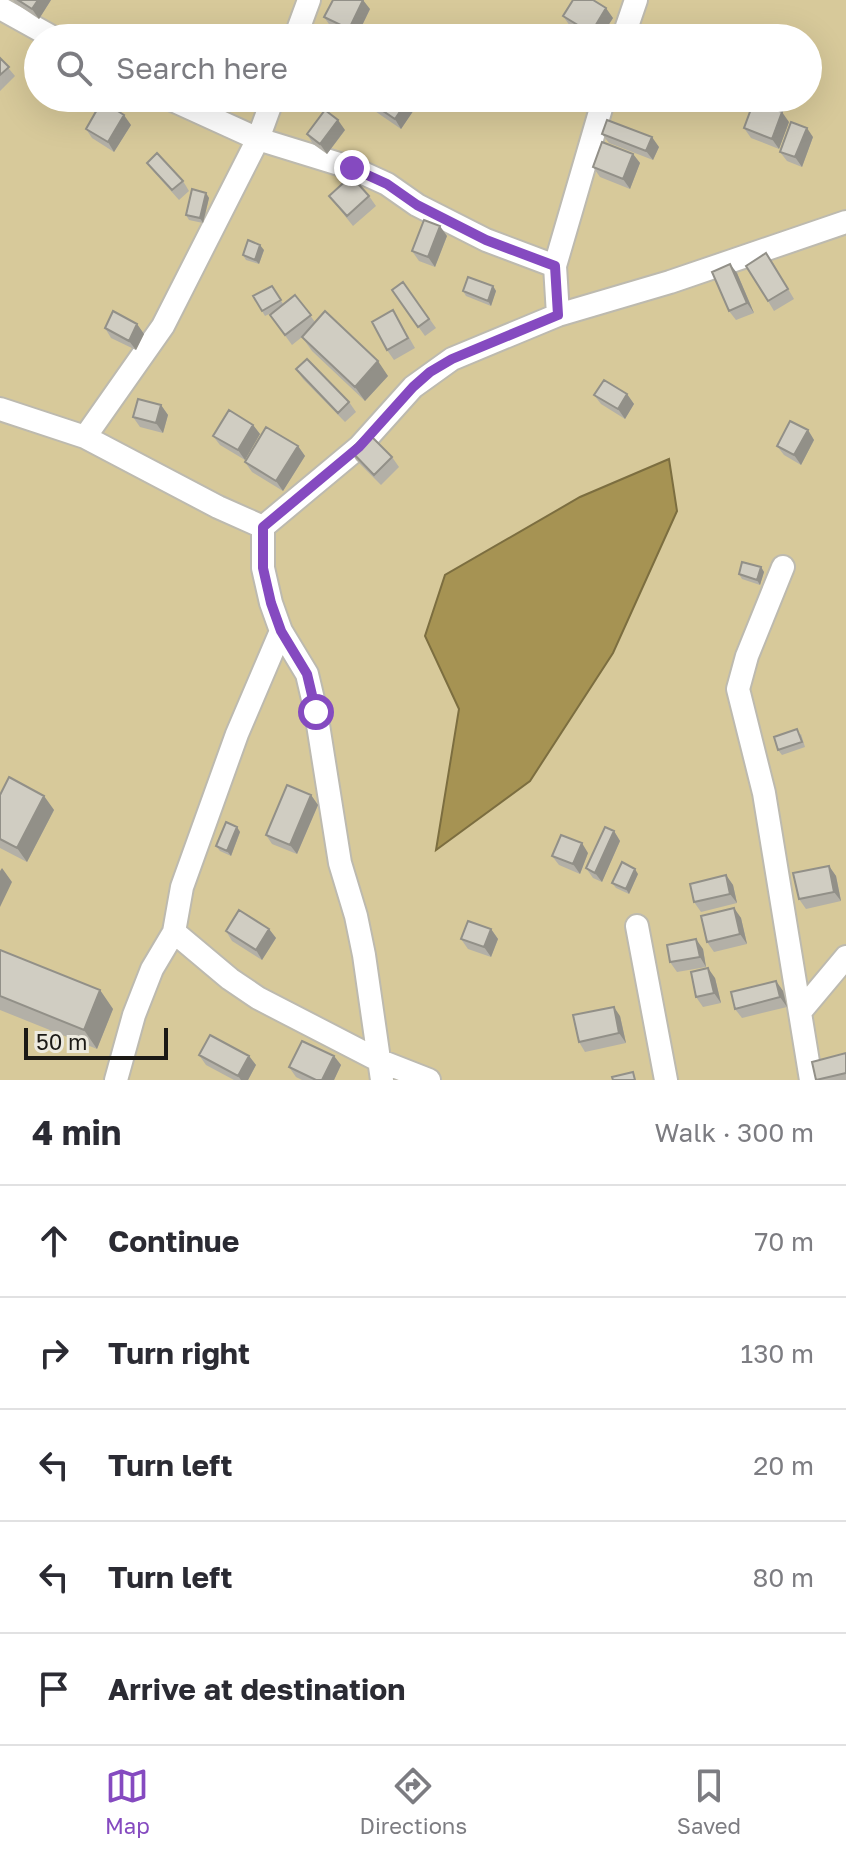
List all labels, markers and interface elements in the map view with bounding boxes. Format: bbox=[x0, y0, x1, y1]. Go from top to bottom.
search box bbox=[24, 24, 822, 112]
icon: search bbox=[52, 46, 96, 90]
text: Search here bbox=[116, 50, 288, 86]
route end bbox=[334, 150, 370, 186]
route start bbox=[298, 694, 334, 730]
scale bar bbox=[24, 1024, 168, 1060]
text: 50 m bbox=[36, 1028, 87, 1055]
text: 4 min bbox=[32, 1112, 121, 1152]
text: Walk · 300 m bbox=[655, 1117, 814, 1148]
icon: ahead bbox=[32, 1219, 76, 1263]
text: Continue bbox=[108, 1223, 239, 1259]
text: 70 m bbox=[755, 1226, 814, 1257]
icon: right bbox=[32, 1331, 76, 1375]
text: Turn right bbox=[108, 1335, 250, 1371]
text: 130 m bbox=[741, 1338, 814, 1369]
icon: left bbox=[32, 1443, 76, 1487]
text: Turn left bbox=[108, 1447, 233, 1483]
text: 20 m bbox=[753, 1450, 814, 1481]
icon: left bbox=[32, 1555, 76, 1599]
text: Turn left bbox=[108, 1559, 233, 1595]
text: 80 m bbox=[753, 1562, 814, 1593]
icon: arrive bbox=[32, 1667, 76, 1711]
text: Arrive at destination bbox=[108, 1671, 405, 1707]
tab: Map bbox=[105, 1764, 150, 1839]
tab: Directions bbox=[360, 1764, 467, 1839]
tab: Saved bbox=[677, 1764, 741, 1839]

